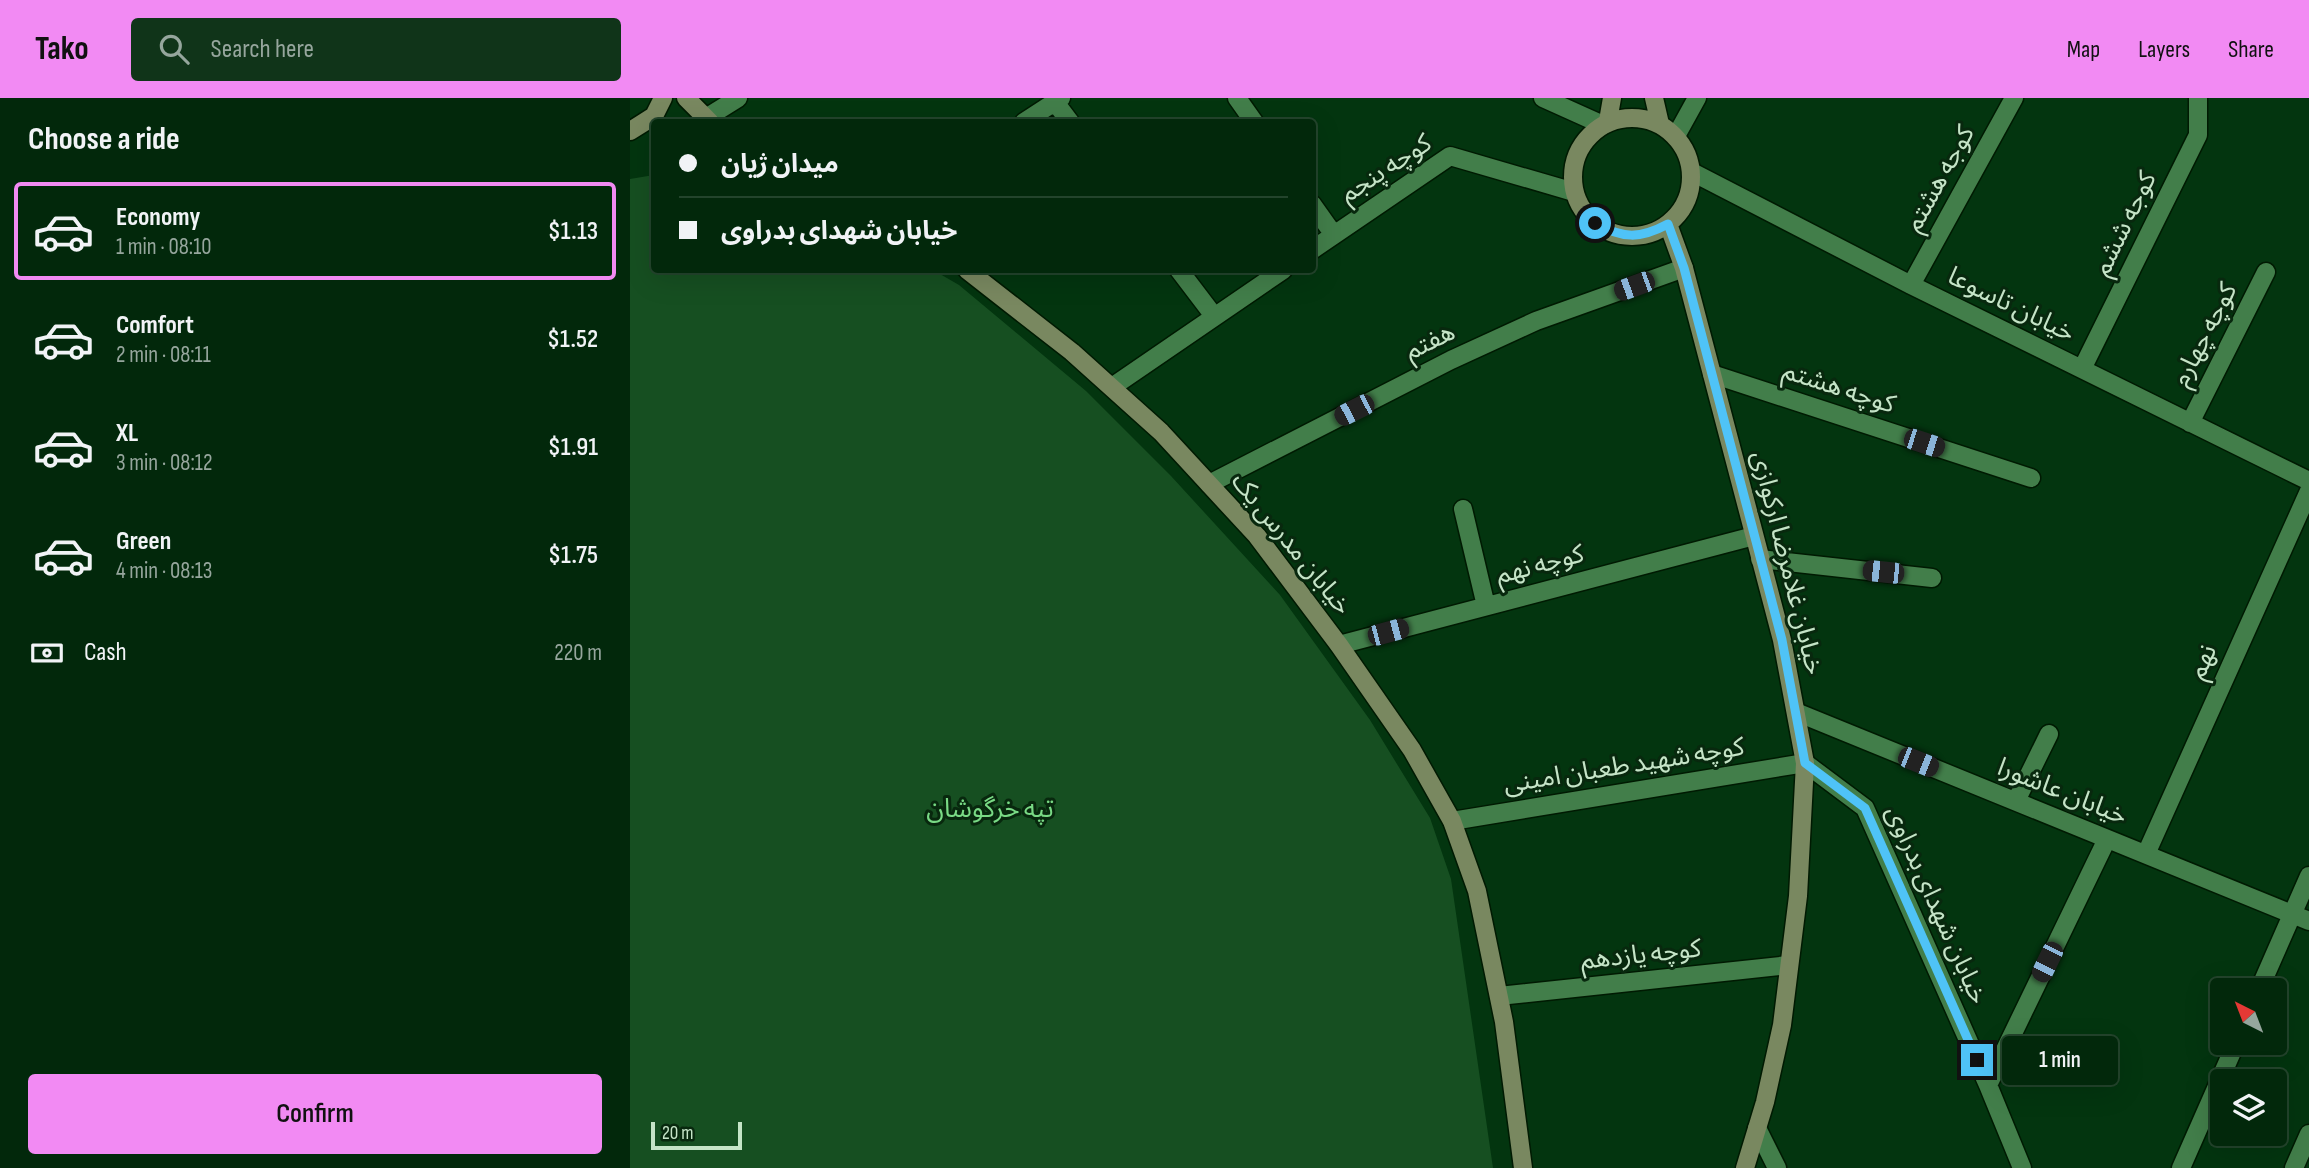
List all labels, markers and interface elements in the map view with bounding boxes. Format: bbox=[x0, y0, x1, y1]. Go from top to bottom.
search box bbox=[131, 18, 621, 81]
text: Tako bbox=[35, 29, 89, 69]
icon: search bbox=[155, 30, 193, 68]
text: Search here bbox=[211, 34, 314, 65]
text: Map bbox=[2067, 35, 2100, 64]
text: Layers bbox=[2138, 35, 2190, 64]
text: Share bbox=[2228, 35, 2274, 64]
text: Choose a ride bbox=[28, 120, 180, 159]
street label: کوجه هشتم bbox=[1898, 120, 1985, 239]
street label: کوچه پنجم bbox=[1334, 128, 1439, 213]
text: میدان ژیان bbox=[721, 149, 839, 180]
street label: کوجه ششم bbox=[2086, 167, 2166, 283]
icon: car bbox=[32, 200, 95, 263]
text: Economy bbox=[116, 202, 200, 233]
route start bbox=[1579, 207, 1611, 239]
text: $1.13 bbox=[548, 216, 598, 247]
text: خیابان شهدای بدراوی bbox=[721, 216, 957, 247]
text: 1 min · 08:10 bbox=[116, 233, 211, 261]
street label: خیابان تاسوعا bbox=[1942, 261, 2080, 349]
car bbox=[1611, 269, 1658, 303]
street label: کوچه چهارم bbox=[2166, 278, 2247, 393]
icon: car bbox=[32, 308, 95, 371]
text: Comfort bbox=[116, 310, 194, 341]
street label: هفتم bbox=[1400, 317, 1462, 370]
text: $1.52 bbox=[547, 324, 598, 355]
text: 2 min · 08:11 bbox=[116, 341, 211, 369]
street label: کوچه هشتم bbox=[1778, 355, 1899, 424]
car bbox=[1331, 391, 1378, 429]
icon: car bbox=[32, 416, 95, 479]
text: XL bbox=[116, 418, 138, 449]
car bbox=[1901, 427, 1948, 459]
text: $1.91 bbox=[548, 432, 598, 463]
street label: خیابان غلامرضا ارکوازی bbox=[1744, 448, 1830, 678]
text: 3 min · 08:12 bbox=[116, 449, 213, 477]
street label: خیابان مدرس یک bbox=[1224, 467, 1358, 621]
icon: car bbox=[32, 524, 95, 587]
text: Green bbox=[116, 526, 171, 557]
street label: کوچه نهم bbox=[1493, 538, 1588, 594]
text: $1.75 bbox=[548, 540, 598, 571]
text: 4 min · 08:13 bbox=[116, 557, 212, 585]
car bbox=[1862, 559, 1905, 585]
car bbox=[1365, 616, 1412, 648]
icon: cash bbox=[28, 634, 66, 672]
text: Cash bbox=[84, 637, 127, 668]
text: 220 m bbox=[554, 639, 602, 667]
street label: نهم bbox=[2182, 640, 2227, 685]
street label: کوچه شهید طعبان امینی bbox=[1501, 732, 1747, 800]
car bbox=[1895, 744, 1942, 780]
street label: خیابان عاشورا bbox=[1992, 752, 2132, 832]
park label: تپه خرگوشان bbox=[926, 794, 1054, 825]
street label: خیابان شهدای بدراوی bbox=[1878, 801, 1994, 1009]
street label: کوچه یازدهم bbox=[1579, 933, 1703, 980]
car bbox=[2029, 939, 2066, 985]
north arrow bbox=[2210, 978, 2287, 1055]
map controls bbox=[2210, 978, 2287, 1146]
callout: 1 min bbox=[2002, 1035, 2117, 1084]
route end bbox=[1961, 1044, 1993, 1076]
text: 1 min bbox=[2039, 1046, 2081, 1074]
button: layers bbox=[2210, 1069, 2287, 1146]
button: Confirm bbox=[28, 1074, 602, 1154]
scale bar bbox=[651, 1119, 742, 1151]
text: 20 m bbox=[662, 1122, 694, 1145]

